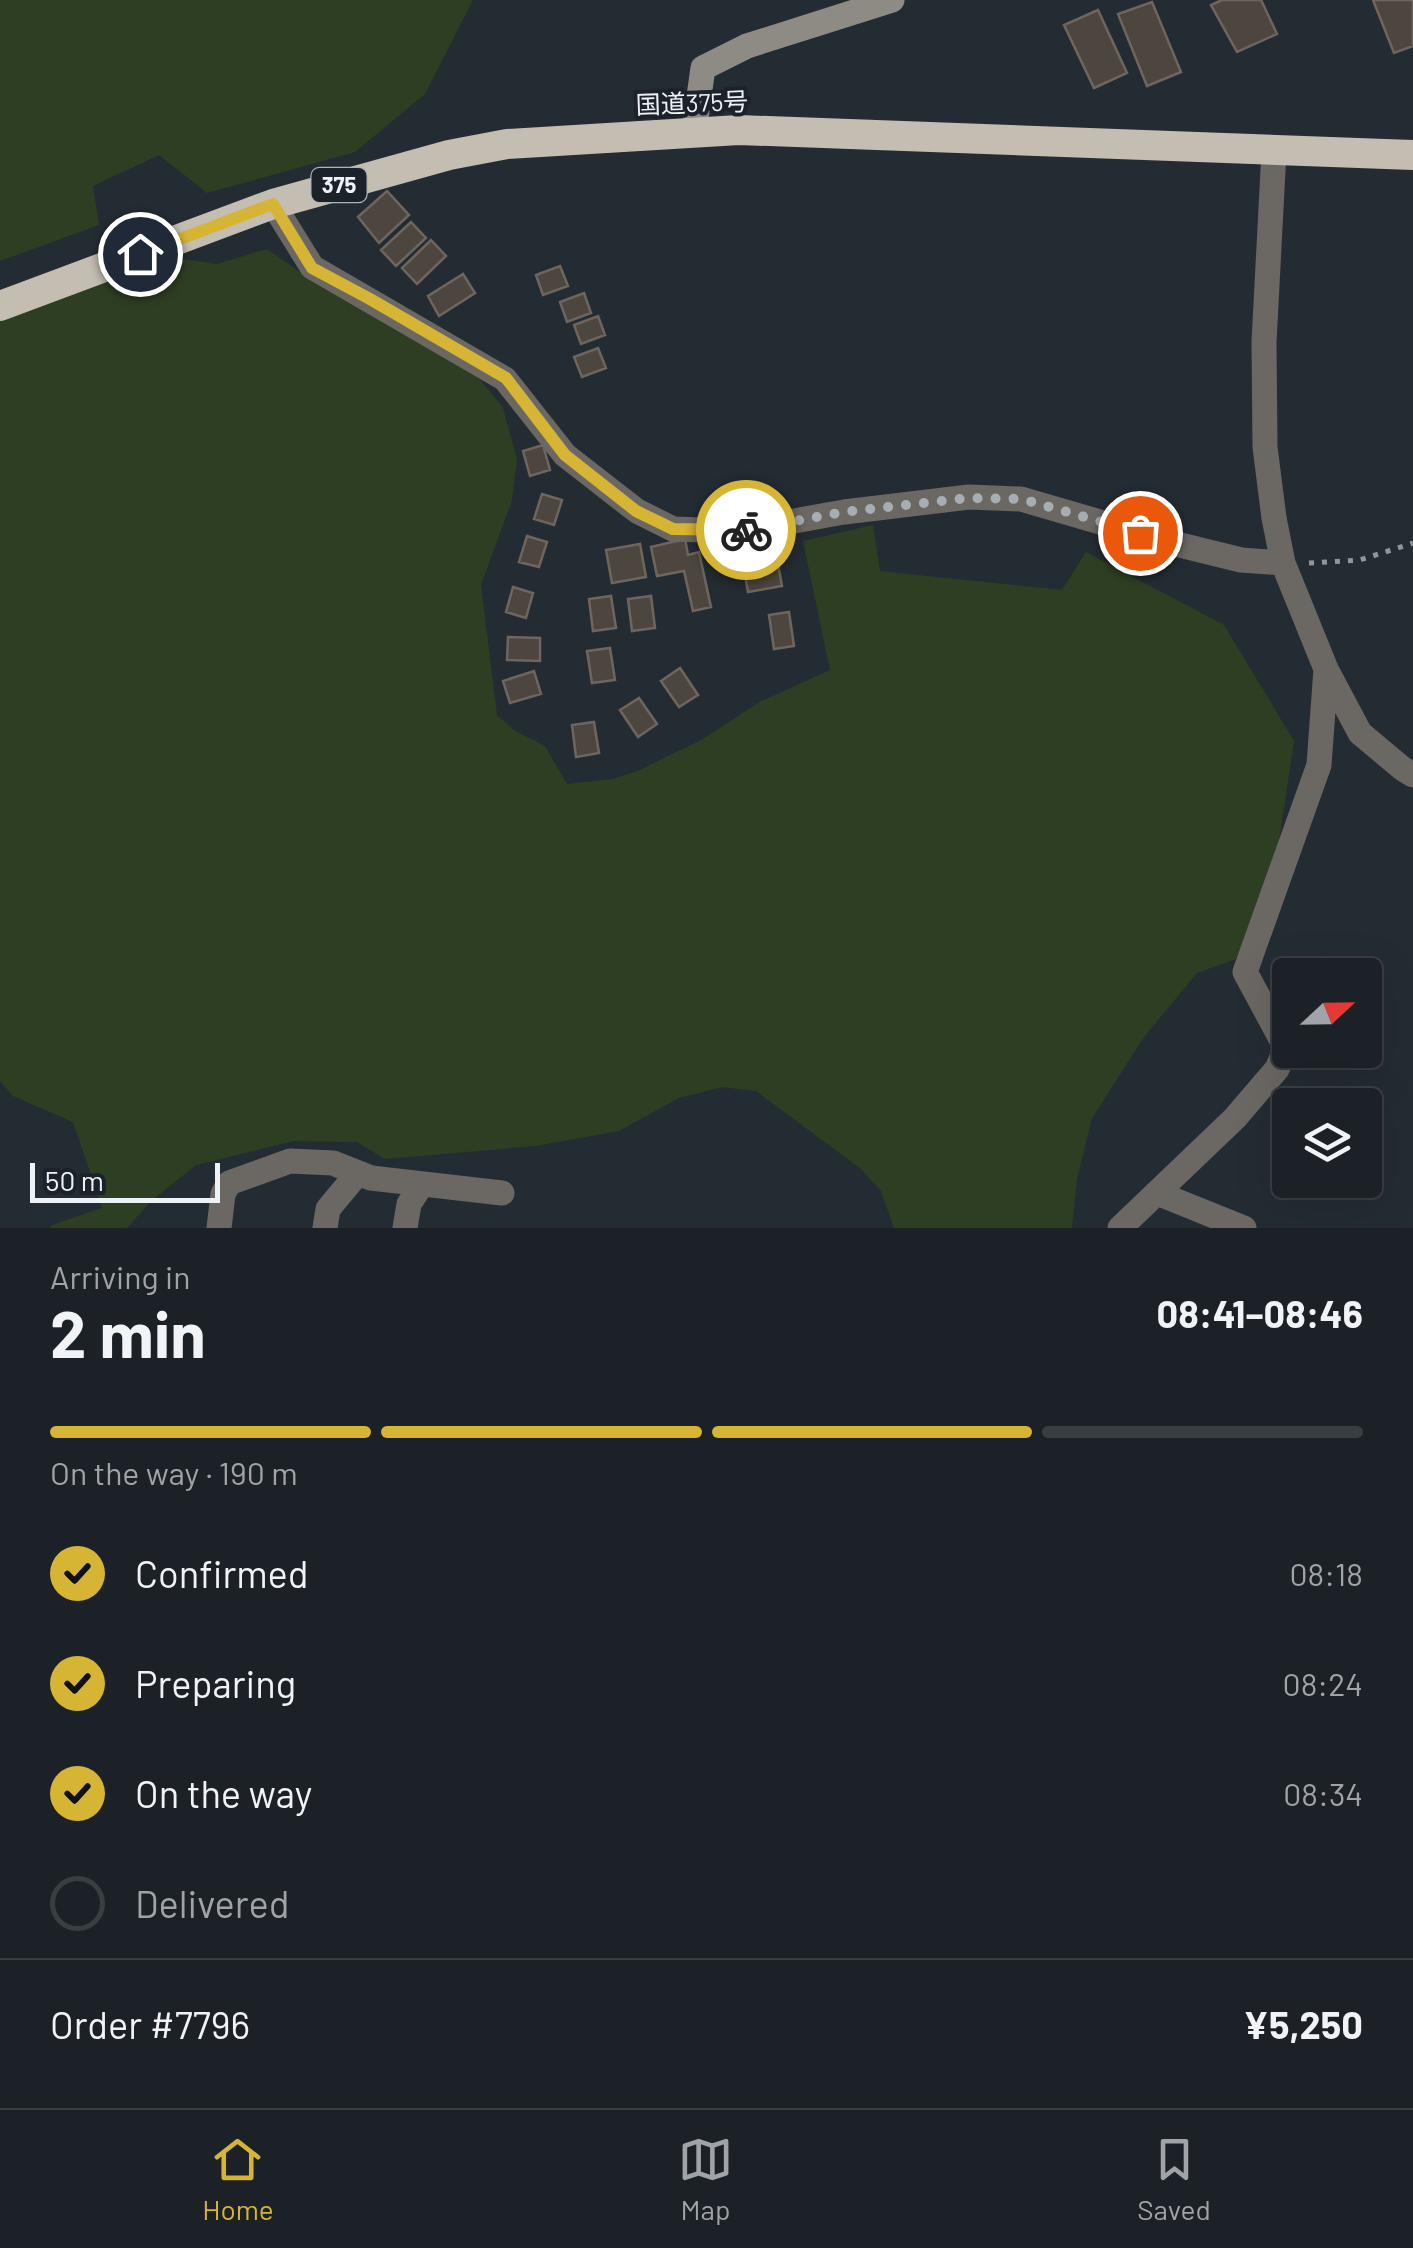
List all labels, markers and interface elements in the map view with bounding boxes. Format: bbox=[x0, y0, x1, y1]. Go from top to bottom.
street label: 国道375号 bbox=[635, 85, 749, 119]
road number: 375 bbox=[312, 168, 366, 202]
pin bbox=[98, 212, 183, 297]
icon: home bbox=[113, 227, 168, 282]
courier bbox=[696, 480, 796, 580]
pin bbox=[1098, 491, 1183, 576]
icon: bike bbox=[719, 503, 774, 558]
icon: bag bbox=[1113, 506, 1168, 561]
north arrow bbox=[1272, 958, 1382, 1068]
map controls bbox=[1272, 958, 1382, 1198]
button: layers bbox=[1272, 1088, 1382, 1198]
scale bar bbox=[30, 1158, 220, 1202]
text: 50 m bbox=[45, 1163, 104, 1197]
text: Arriving in bbox=[50, 1257, 190, 1295]
text: 08:41–08:46 bbox=[1157, 1290, 1363, 1336]
text: 2 min bbox=[50, 1293, 206, 1371]
text: On the way · 190 m bbox=[50, 1453, 298, 1491]
icon: check bbox=[50, 1546, 105, 1601]
text: Confirmed bbox=[135, 1550, 308, 1596]
text: 08:18 bbox=[1290, 1554, 1363, 1592]
icon: check bbox=[50, 1656, 105, 1711]
text: Preparing bbox=[135, 1660, 296, 1706]
text: 08:24 bbox=[1283, 1664, 1363, 1702]
icon: check bbox=[50, 1766, 105, 1821]
text: On the way bbox=[135, 1770, 312, 1816]
text: 08:34 bbox=[1283, 1774, 1363, 1812]
text: Delivered bbox=[135, 1880, 289, 1926]
text: Order #7796 bbox=[50, 2001, 250, 2047]
text: ¥5,250 bbox=[1243, 2001, 1363, 2047]
tab: Home bbox=[202, 2132, 274, 2226]
tab: Map bbox=[678, 2132, 733, 2226]
tab: Saved bbox=[1137, 2132, 1211, 2226]

